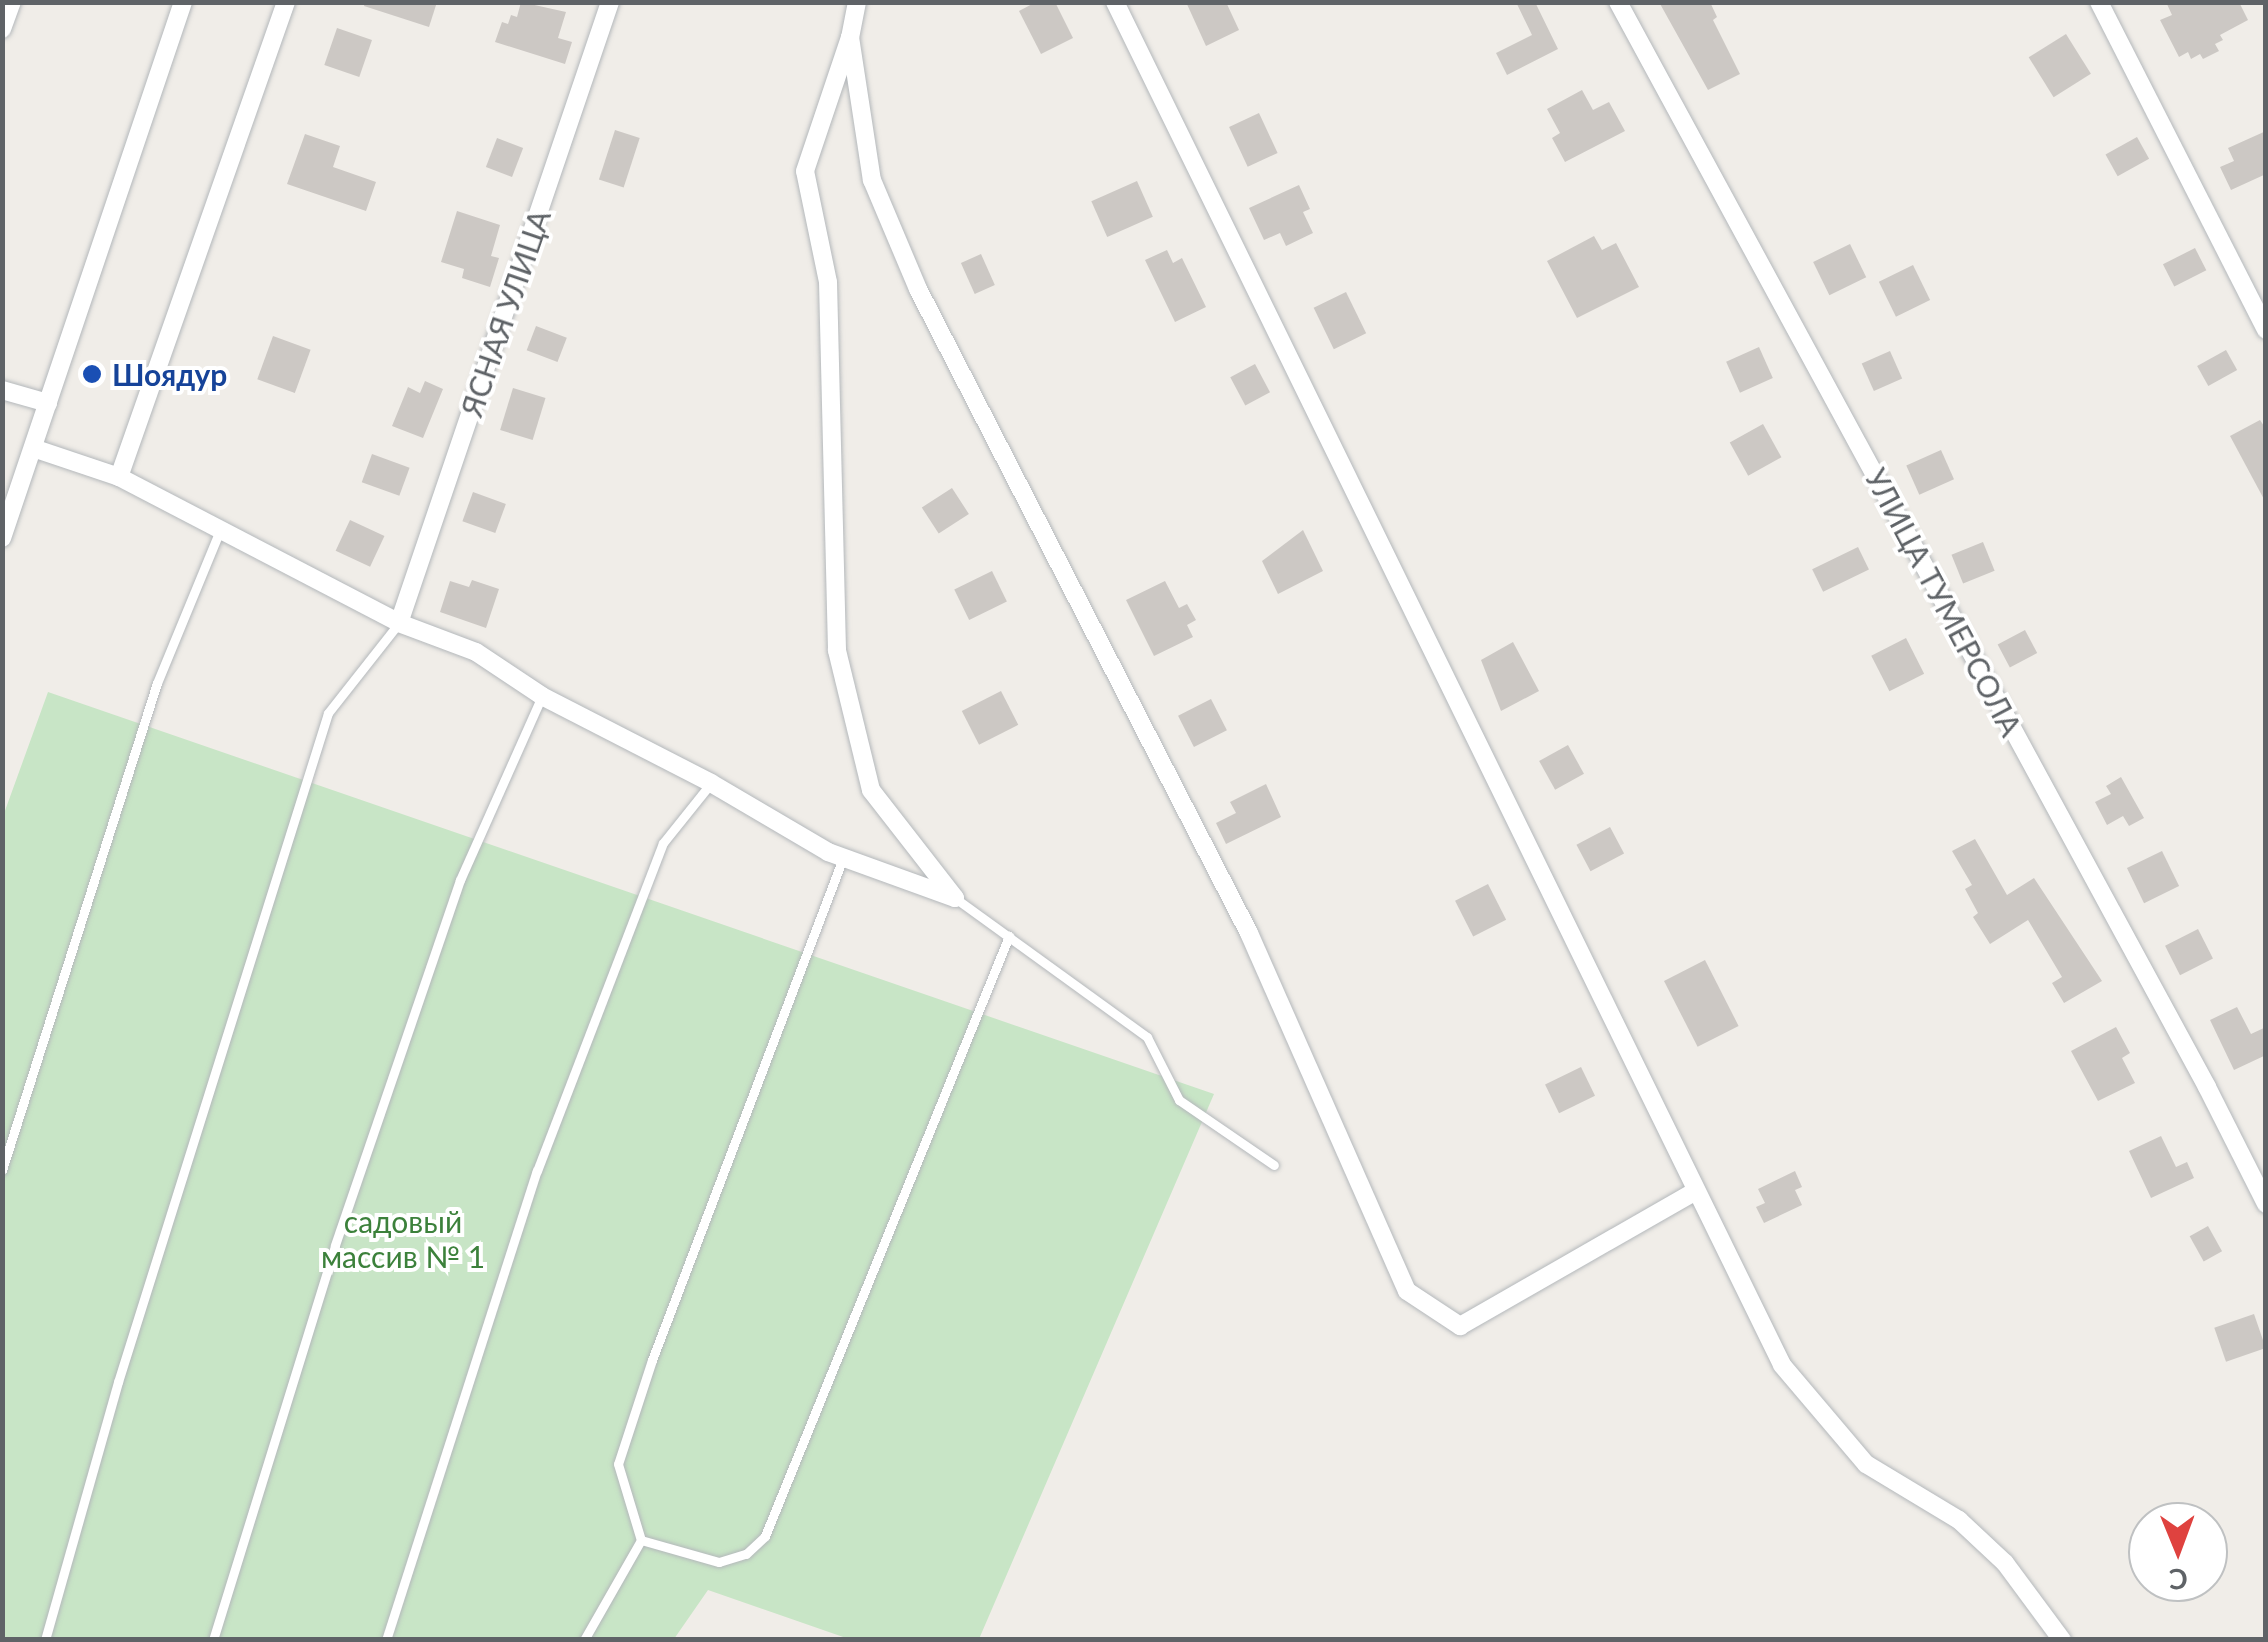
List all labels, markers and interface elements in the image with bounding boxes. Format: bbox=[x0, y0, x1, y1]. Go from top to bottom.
street label: ЯСНАЯ УЛИЦА bbox=[453, 205, 557, 421]
place label: Шоядур bbox=[112, 356, 227, 392]
marker: Шоядур bbox=[81, 363, 103, 385]
street label: УЛИЦА ТУМЕРСОЛА bbox=[1858, 462, 2030, 742]
park label: садовый массив № 1 bbox=[321, 1203, 485, 1274]
north arrow bbox=[2128, 1502, 2228, 1602]
text: С bbox=[2169, 1563, 2188, 1597]

